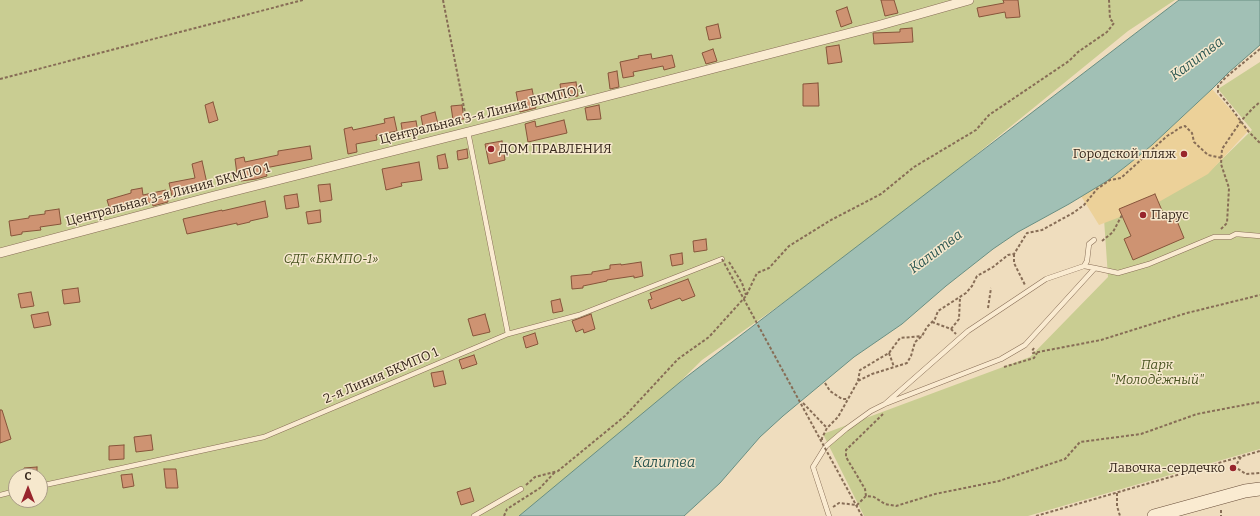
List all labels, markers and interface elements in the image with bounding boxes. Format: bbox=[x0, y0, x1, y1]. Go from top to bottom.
water label: Калитва bbox=[1167, 34, 1227, 84]
street label: Центральная 3-я Линия БКМПО 1 bbox=[378, 82, 586, 148]
place label: ДОМ ПРАВЛЕНИЯ bbox=[499, 141, 612, 157]
marker: ДОМ ПРАВЛЕНИЯ bbox=[486, 144, 496, 154]
place label: Городской пляж bbox=[1073, 146, 1176, 162]
marker: Городской пляж bbox=[1179, 149, 1189, 159]
street label: Центральная 3-я Линия БКМПО 1 bbox=[64, 160, 272, 230]
place label: Парус bbox=[1151, 207, 1189, 223]
marker: Парус bbox=[1138, 210, 1148, 220]
water label: Калитва bbox=[906, 227, 966, 277]
park label: СДТ «БКМПО-1» bbox=[284, 251, 378, 267]
street label: 2-я Линия БКМПО 1 bbox=[321, 345, 441, 407]
park label: Парк "Молодёжный" bbox=[1110, 357, 1204, 388]
water label: Калитва bbox=[633, 455, 695, 471]
place label: Лавочка-сердечко bbox=[1109, 460, 1225, 476]
marker: Лавочка-сердечко bbox=[1228, 463, 1238, 473]
north arrow bbox=[8, 468, 48, 508]
text: С bbox=[25, 470, 31, 483]

